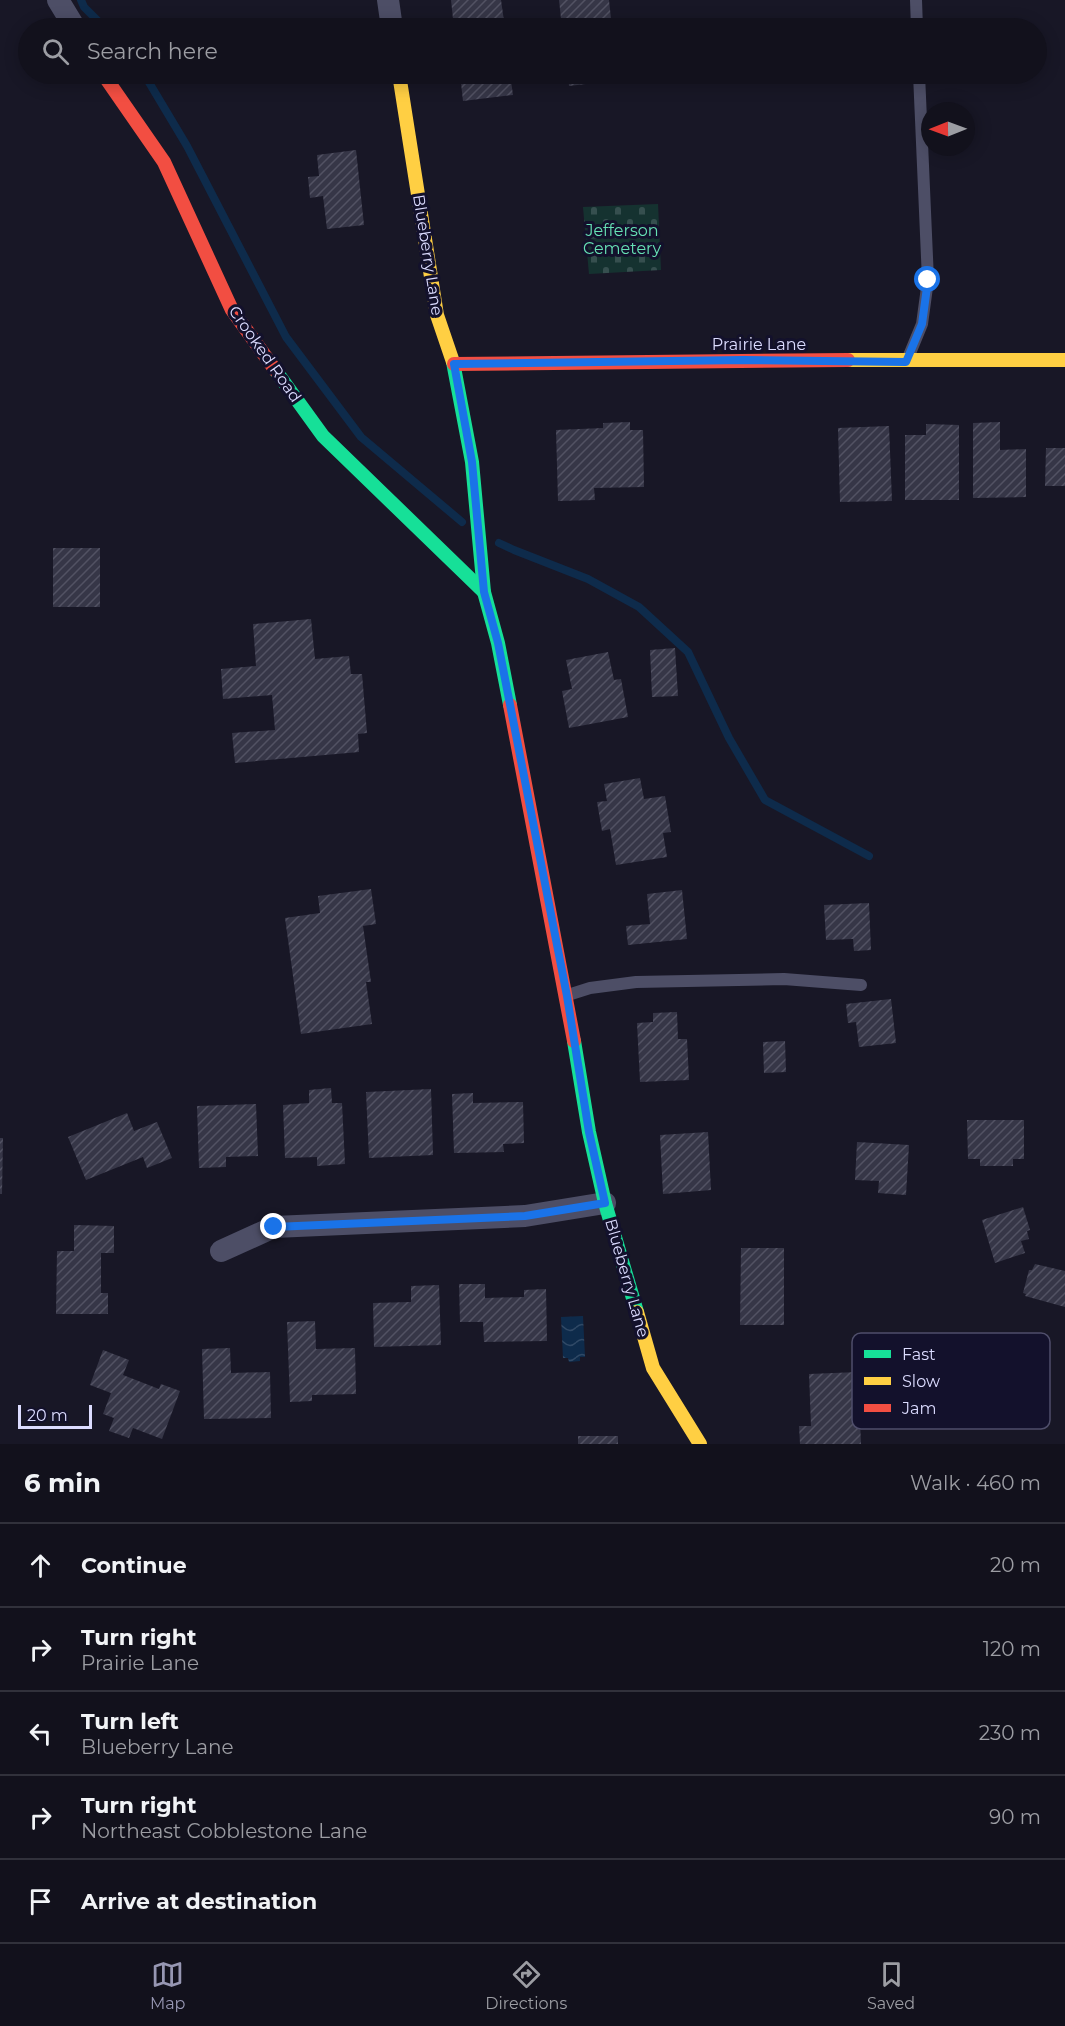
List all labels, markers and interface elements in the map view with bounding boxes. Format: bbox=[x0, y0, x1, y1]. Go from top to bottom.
search box bbox=[18, 18, 1047, 84]
icon: search bbox=[39, 35, 72, 68]
text: Search here bbox=[87, 38, 218, 65]
north arrow bbox=[921, 102, 975, 156]
street label: Blueberry Lane bbox=[409, 193, 447, 317]
park label: Jefferson Cemetery bbox=[583, 221, 661, 258]
route start bbox=[914, 266, 940, 292]
street label: Crooked Road bbox=[225, 302, 305, 406]
street label: Prairie Lane bbox=[712, 335, 806, 354]
route end bbox=[260, 1213, 286, 1239]
street label: Blueberry Lane bbox=[601, 1217, 653, 1339]
legend bbox=[852, 1333, 1050, 1429]
text: Fast bbox=[902, 1345, 936, 1364]
text: Slow bbox=[902, 1372, 940, 1391]
text: Jam bbox=[901, 1399, 936, 1418]
scale bar bbox=[18, 1402, 92, 1430]
text: 20 m bbox=[27, 1406, 68, 1425]
text: 6 min bbox=[24, 1467, 101, 1499]
text: Walk · 460 m bbox=[910, 1471, 1041, 1495]
icon: ahead bbox=[24, 1549, 57, 1582]
text: Continue bbox=[81, 1552, 187, 1579]
text: 20 m bbox=[990, 1553, 1041, 1577]
text: Turn right bbox=[81, 1624, 196, 1651]
icon: right bbox=[24, 1633, 57, 1666]
text: 120 m bbox=[983, 1637, 1041, 1661]
text: Prairie Lane bbox=[81, 1651, 199, 1675]
text: Turn left bbox=[81, 1708, 179, 1735]
icon: left bbox=[24, 1717, 57, 1750]
text: 230 m bbox=[979, 1721, 1041, 1745]
text: Blueberry Lane bbox=[81, 1735, 234, 1759]
text: Turn right bbox=[81, 1792, 196, 1819]
icon: right bbox=[24, 1801, 57, 1834]
text: 90 m bbox=[989, 1805, 1041, 1829]
text: Northeast Cobblestone Lane bbox=[81, 1819, 367, 1843]
icon: arrive bbox=[24, 1885, 57, 1918]
text: Arrive at destination bbox=[81, 1888, 317, 1915]
tab: Map bbox=[150, 1958, 185, 2013]
tab: Directions bbox=[485, 1958, 567, 2013]
tab: Saved bbox=[867, 1958, 915, 2013]

